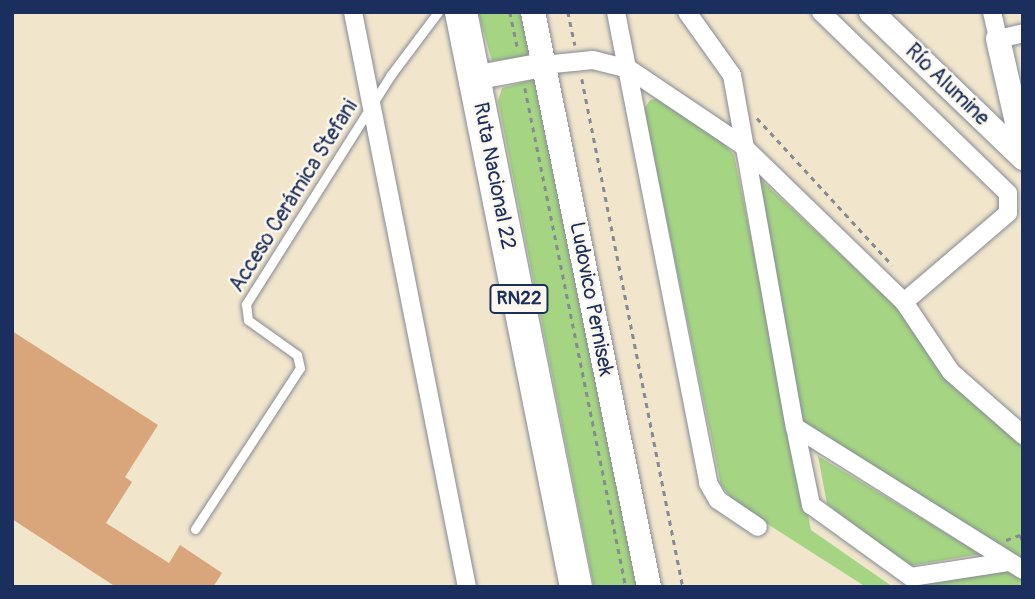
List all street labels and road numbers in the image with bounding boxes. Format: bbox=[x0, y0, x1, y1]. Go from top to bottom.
street label: Río Alumine bbox=[900, 39, 994, 131]
street label: Acceso Cerámica Stefani bbox=[224, 95, 364, 297]
street label: Ruta Nacional 22 bbox=[467, 100, 521, 252]
street label: Ludovico Pernisek bbox=[564, 220, 618, 378]
road number: RN22 bbox=[489, 284, 549, 314]

